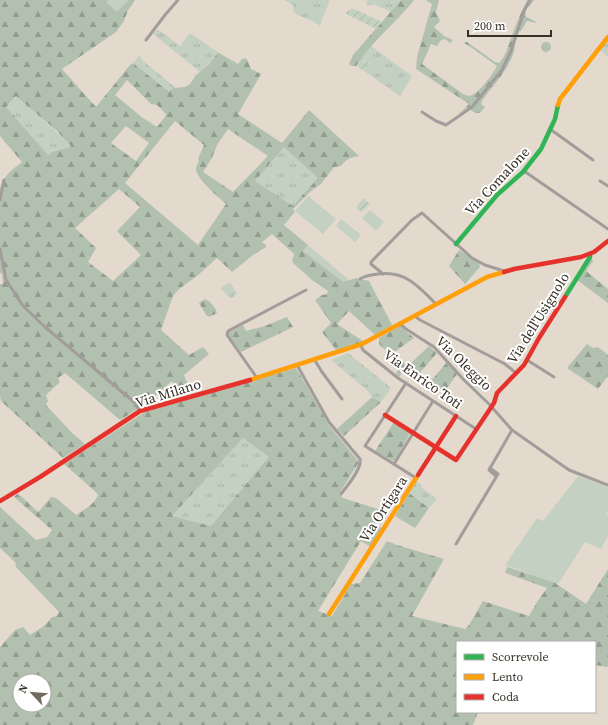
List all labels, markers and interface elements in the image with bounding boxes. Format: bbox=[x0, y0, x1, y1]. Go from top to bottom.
scale bar bbox=[468, 12, 551, 38]
text: 200 m bbox=[474, 18, 506, 34]
street label: Via Comalone bbox=[460, 142, 534, 220]
street label: Via dell'Usignolo bbox=[502, 268, 574, 367]
street label: Via Oleggio bbox=[432, 331, 497, 395]
street label: Via Enrico Toti bbox=[380, 344, 466, 414]
street label: Via Milano bbox=[133, 373, 204, 412]
street label: Via Ortigara bbox=[354, 471, 412, 546]
legend bbox=[456, 641, 596, 713]
text: Scorrevole bbox=[492, 649, 549, 665]
text: Lento bbox=[492, 669, 523, 685]
north arrow bbox=[12, 673, 52, 713]
text: N bbox=[15, 682, 32, 696]
text: Coda bbox=[492, 689, 520, 705]

